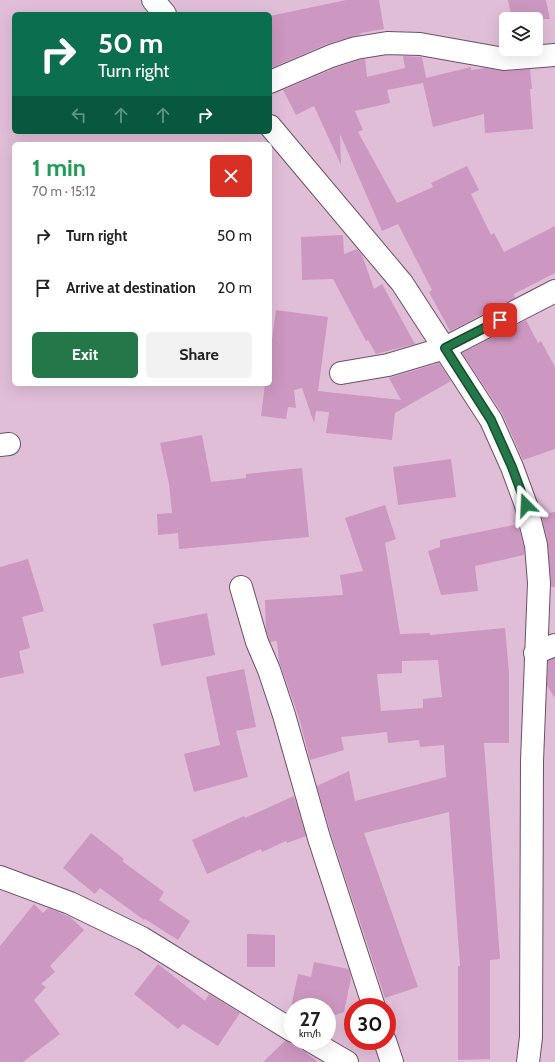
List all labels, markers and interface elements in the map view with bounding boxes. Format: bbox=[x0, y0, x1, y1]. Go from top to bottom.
map controls bbox=[499, 12, 543, 56]
button: layers bbox=[499, 12, 543, 56]
text: 50 m bbox=[98, 26, 163, 60]
icon: right bbox=[32, 28, 84, 80]
text: Turn right bbox=[98, 60, 169, 82]
icon: left bbox=[68, 104, 90, 126]
icon: ahead bbox=[110, 104, 132, 126]
icon: ahead bbox=[152, 104, 174, 126]
icon: right bbox=[194, 104, 216, 126]
text: 1 min bbox=[32, 153, 86, 182]
button: close bbox=[210, 155, 252, 197]
text: 70 m · 15:12 bbox=[32, 183, 96, 199]
icon: right bbox=[32, 225, 54, 247]
text: Turn right bbox=[66, 227, 127, 245]
text: 50 m bbox=[217, 227, 252, 245]
icon: arrive bbox=[32, 277, 54, 299]
text: Arrive at destination bbox=[66, 279, 196, 297]
text: 20 m bbox=[217, 279, 252, 297]
pin bbox=[483, 303, 517, 337]
icon: arrive bbox=[489, 309, 511, 331]
button: Exit bbox=[32, 332, 138, 378]
button: Share bbox=[146, 332, 252, 378]
position arrow bbox=[505, 484, 547, 526]
speed limit sign: 30 bbox=[344, 998, 396, 1050]
text: 27 bbox=[300, 1007, 320, 1031]
text: km/h bbox=[299, 1027, 321, 1040]

